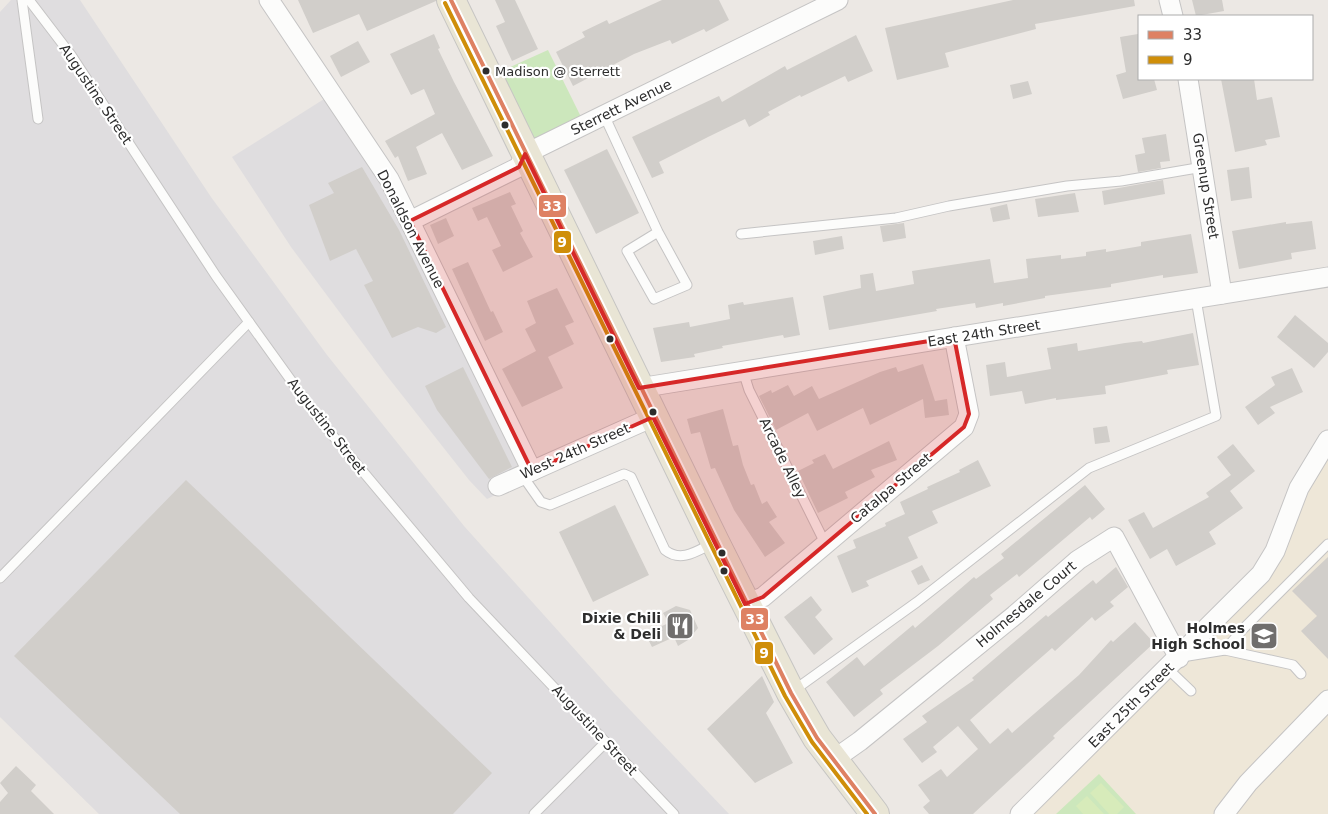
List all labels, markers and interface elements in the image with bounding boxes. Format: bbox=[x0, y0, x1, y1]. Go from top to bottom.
legend bbox=[1138, 15, 1313, 80]
text: 33 bbox=[1183, 26, 1202, 44]
street label: Augustine Street bbox=[57, 41, 136, 148]
text: 9 bbox=[1183, 51, 1193, 69]
place label: Madison @ Sterrett bbox=[495, 64, 620, 79]
marker: Madison @ Sterrett bbox=[481, 66, 491, 76]
street label: Sterrett Avenue bbox=[568, 76, 674, 138]
unlabelled marker bbox=[500, 120, 510, 130]
street label: Greenup Street bbox=[1190, 132, 1222, 241]
street label: Donaldson Avenue bbox=[374, 167, 448, 291]
line badge: 33 bbox=[538, 194, 567, 218]
text: 33 bbox=[542, 198, 562, 214]
line badge: 9 bbox=[553, 230, 572, 254]
text: 9 bbox=[557, 234, 567, 250]
street label: East 24th Street bbox=[927, 316, 1042, 350]
unlabelled marker bbox=[605, 334, 615, 344]
street label: Augustine Street bbox=[285, 375, 370, 478]
unlabelled marker bbox=[648, 407, 658, 417]
street label: Arcade Alley bbox=[757, 415, 809, 501]
street label: West 24th Street bbox=[518, 419, 633, 482]
street label: Catalpa Street bbox=[847, 449, 935, 527]
unlabelled marker bbox=[717, 548, 727, 558]
street label: Holmesdale Court bbox=[973, 557, 1080, 650]
unlabelled marker bbox=[719, 566, 729, 576]
line badge: 33 bbox=[740, 607, 769, 631]
place label: Dixie Chili & Deli bbox=[582, 610, 661, 642]
restaurant icon: Dixie Chili & Deli bbox=[665, 611, 695, 641]
text: 33 bbox=[745, 611, 765, 627]
place label: Holmes High School bbox=[1151, 620, 1245, 652]
school or university icon: Holmes High School bbox=[1249, 621, 1279, 651]
line badge: 9 bbox=[754, 641, 774, 665]
text: 9 bbox=[759, 645, 769, 661]
street label: East 25th Street bbox=[1085, 659, 1177, 751]
street label: Augustine Street bbox=[549, 682, 641, 779]

